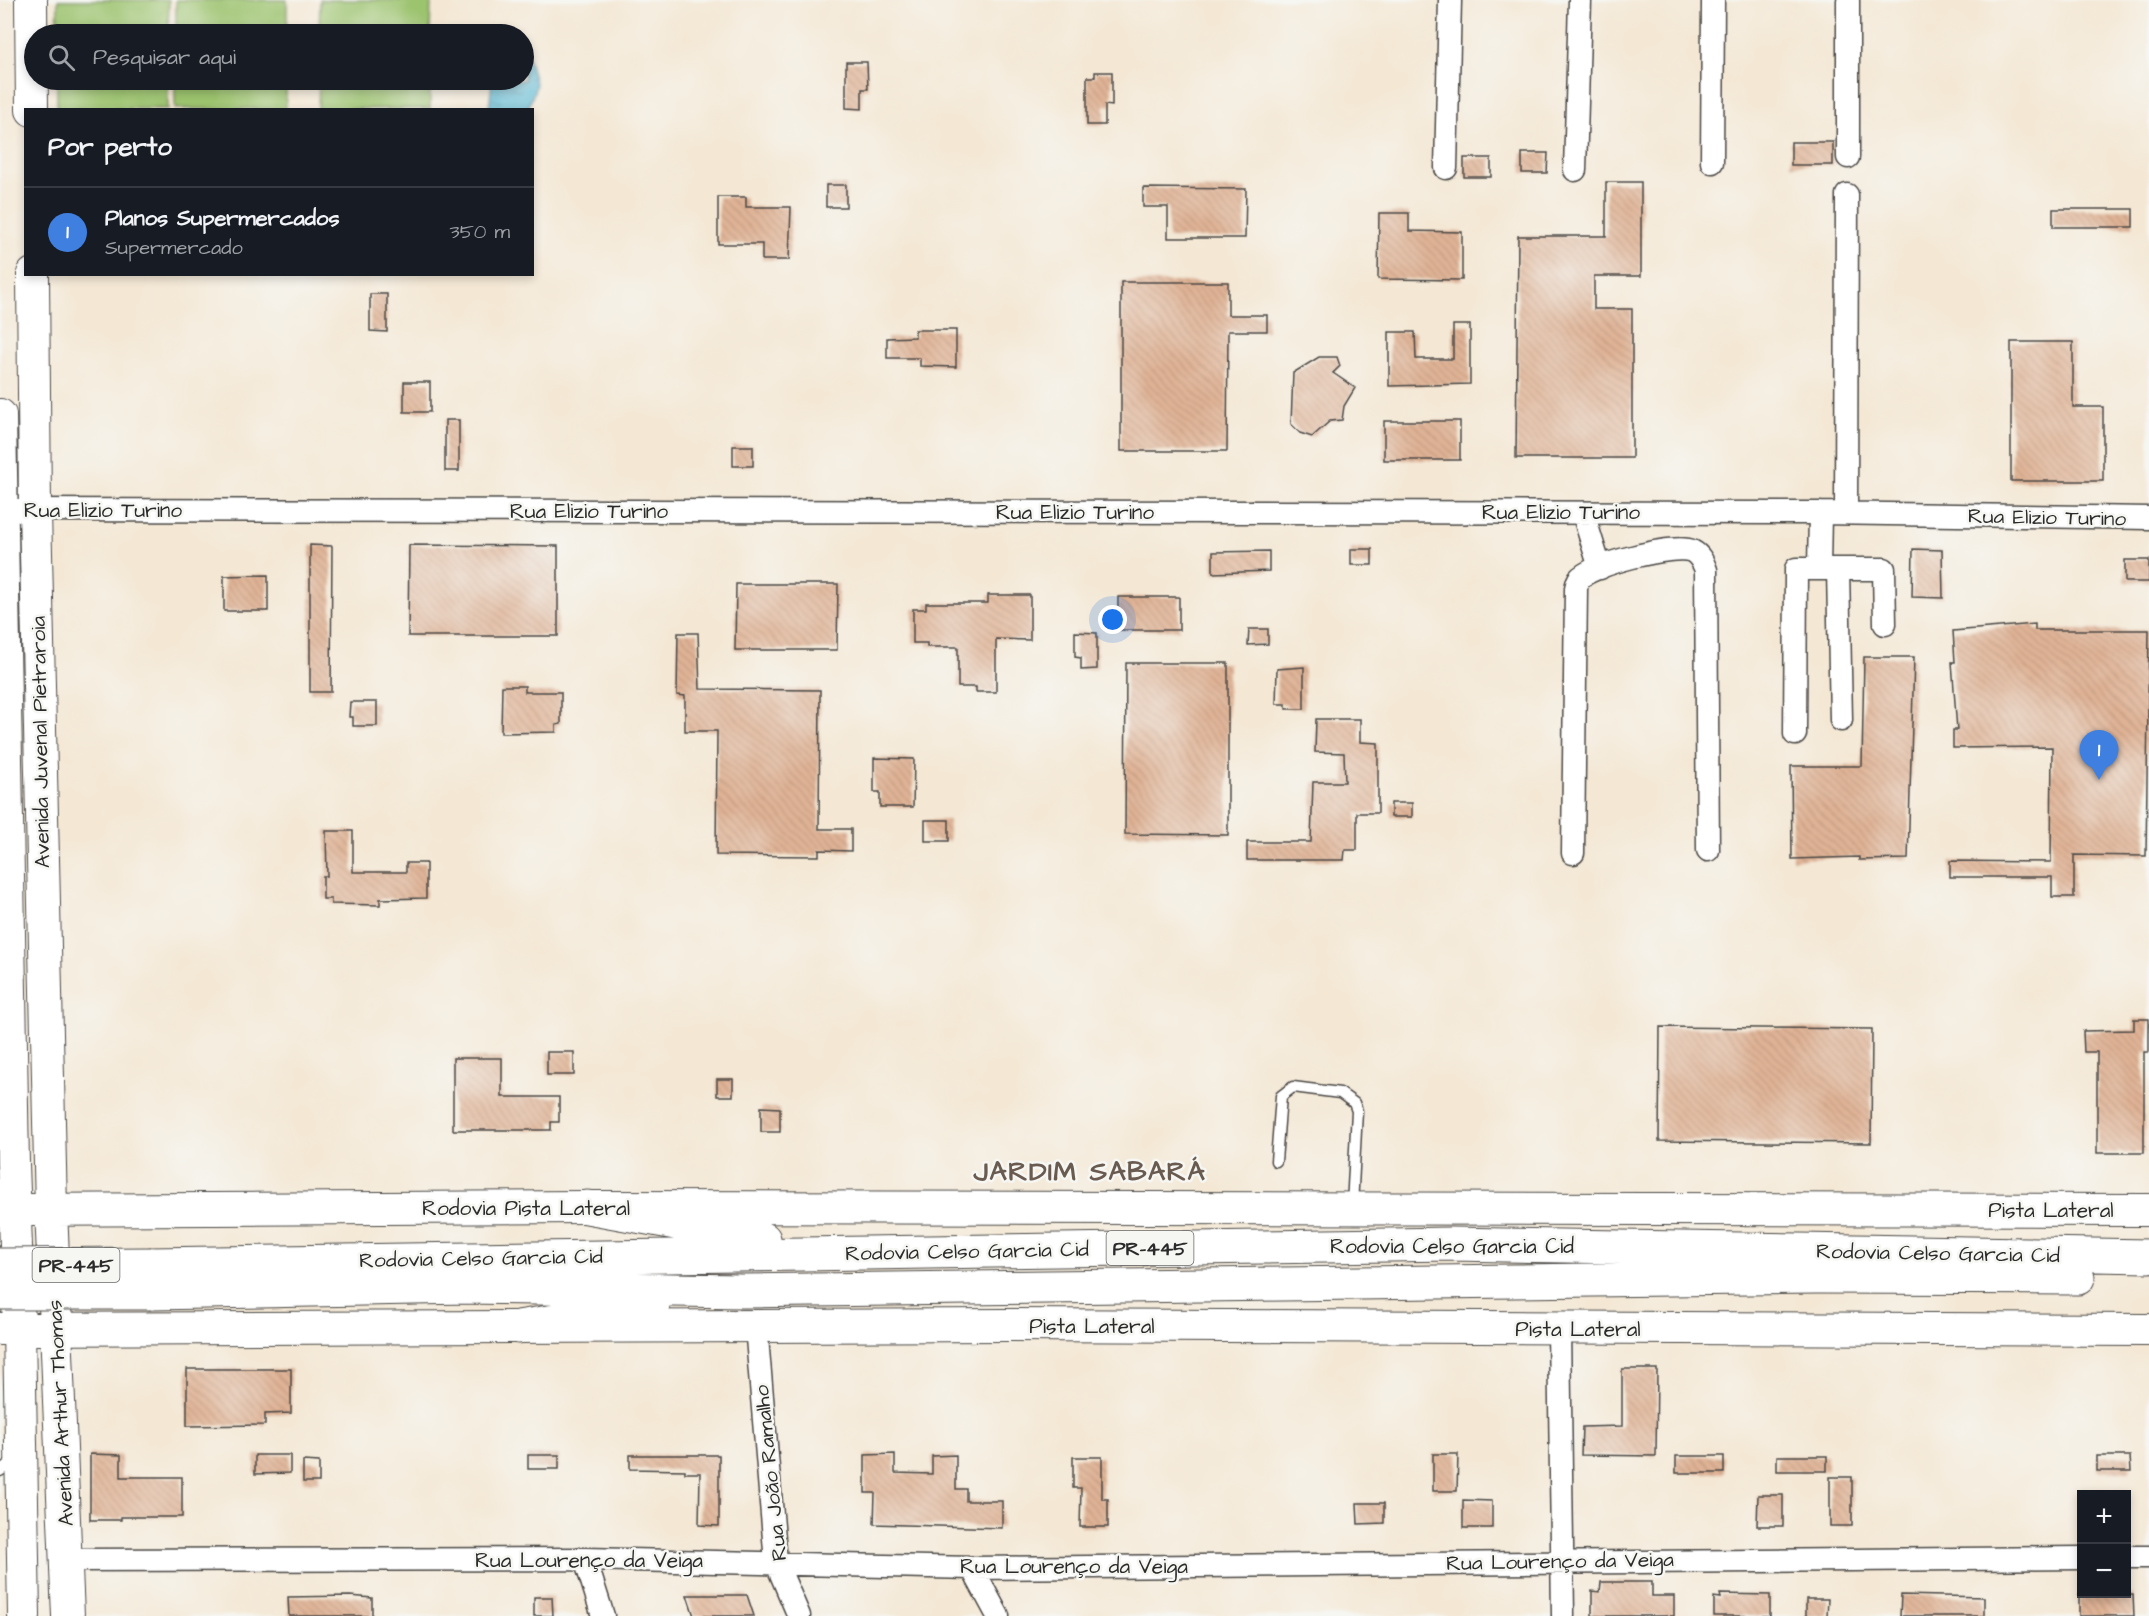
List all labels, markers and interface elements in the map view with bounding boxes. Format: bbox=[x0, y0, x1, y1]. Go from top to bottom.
search box bbox=[24, 24, 534, 90]
icon: search bbox=[45, 41, 78, 74]
text: Pesquisar aqui bbox=[93, 42, 236, 73]
text: Por perto bbox=[48, 129, 172, 165]
text: Planos Supermercados bbox=[105, 203, 339, 234]
text: 1 bbox=[66, 218, 69, 246]
text: 350 m bbox=[449, 218, 510, 246]
text: Supermercado bbox=[105, 234, 243, 262]
street label: Rua Elizio Turino bbox=[24, 496, 182, 525]
street label: Rua Elizio Turino bbox=[510, 497, 668, 526]
street label: Rua Elizio Turino bbox=[996, 498, 1154, 527]
street label: Rua Elizio Turino bbox=[1482, 498, 1640, 527]
street label: Rua Elizio Turino bbox=[1968, 502, 2127, 533]
your location bbox=[1098, 605, 1127, 634]
street label: Avenida Juvenal Pietraroia bbox=[24, 615, 57, 868]
pin: 1 bbox=[2080, 730, 2118, 780]
district label: JARDIM SABARÁ bbox=[973, 1153, 1206, 1191]
street label: Rodovia Pista Lateral bbox=[422, 1194, 630, 1223]
street label: Pista Lateral bbox=[1988, 1196, 2114, 1225]
road number: PR-445 bbox=[1106, 1231, 1194, 1265]
street label: Rodovia Celso Garcia Cid bbox=[1330, 1232, 1574, 1261]
street label: Rodovia Celso Garcia Cid bbox=[845, 1235, 1089, 1268]
street label: Rodovia Celso Garcia Cid bbox=[1816, 1237, 2060, 1270]
street label: Rodovia Celso Garcia Cid bbox=[359, 1242, 603, 1275]
road number: PR-445 bbox=[32, 1248, 119, 1282]
street label: Avenida Arthur Thomas bbox=[40, 1299, 81, 1527]
street label: Pista Lateral bbox=[1029, 1312, 1155, 1341]
street label: Pista Lateral bbox=[1515, 1315, 1641, 1344]
street label: Rua João Ramalho bbox=[747, 1383, 794, 1562]
map controls bbox=[2077, 1490, 2131, 1598]
button: + bbox=[2077, 1490, 2131, 1544]
button: − bbox=[2077, 1544, 2131, 1598]
street label: Rua Lourenço da Veiga bbox=[1446, 1545, 1674, 1580]
street label: Rua Lourenço da Veiga bbox=[475, 1546, 703, 1577]
street label: Rua Lourenço da Veiga bbox=[960, 1552, 1188, 1583]

